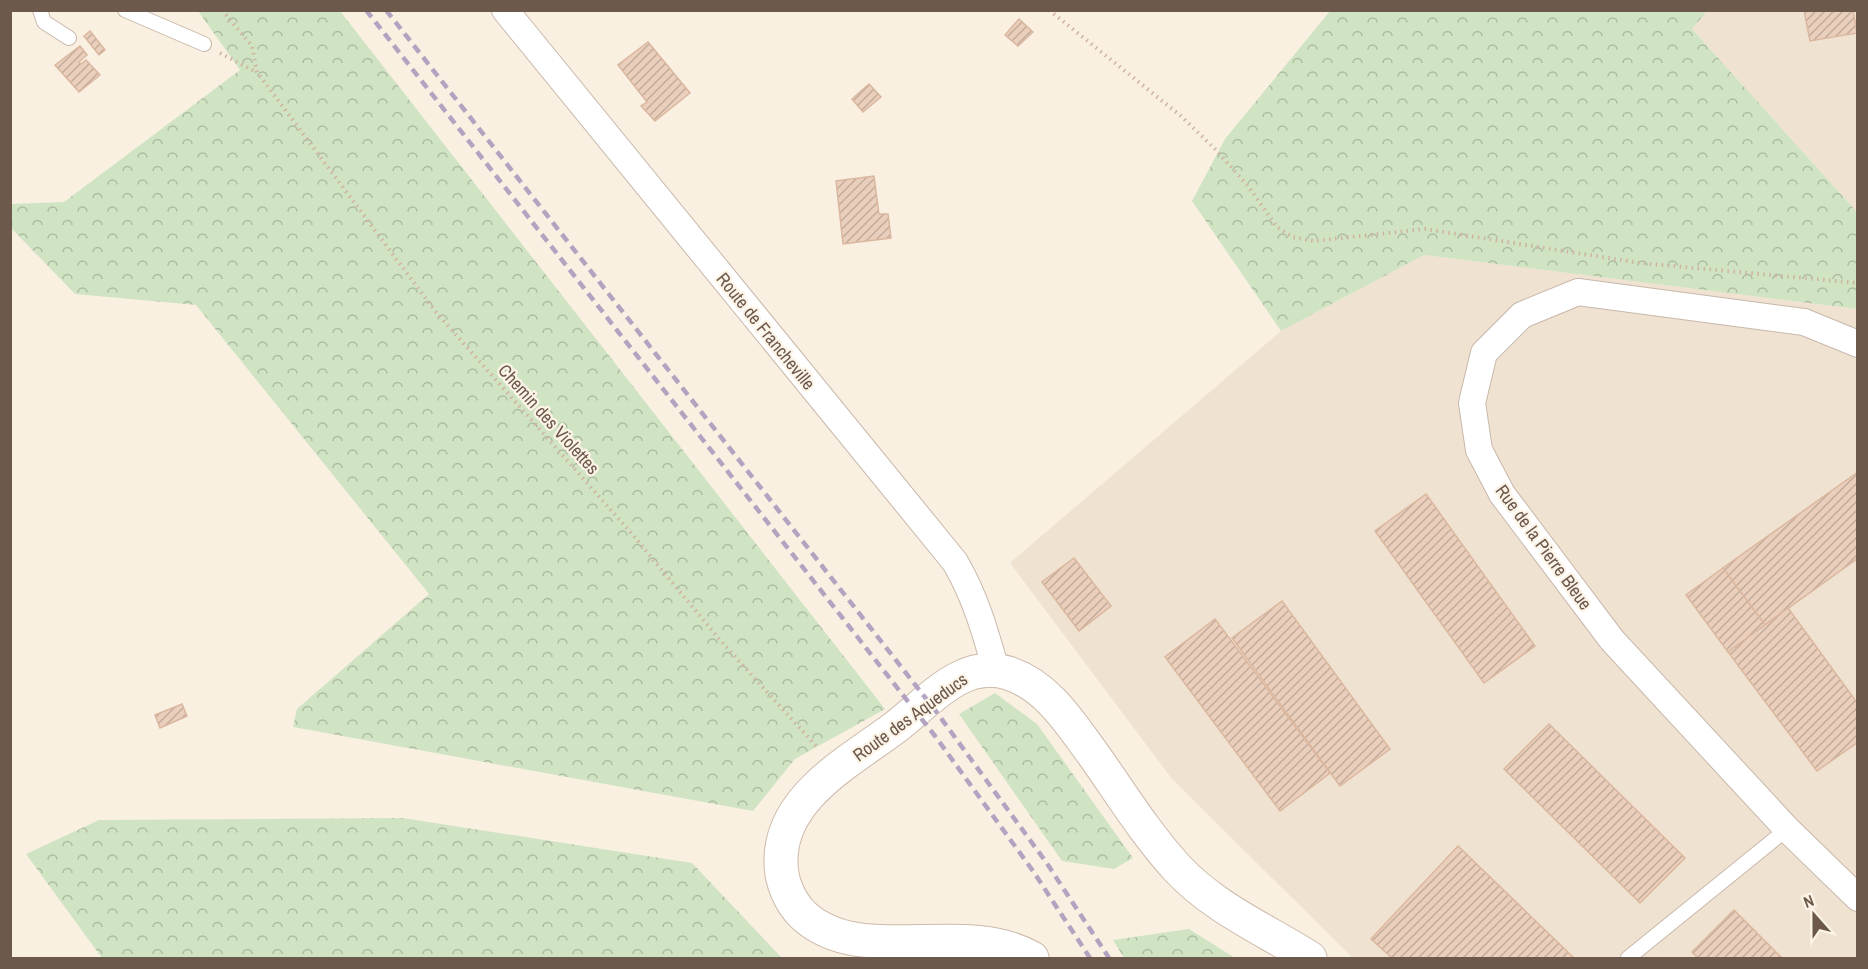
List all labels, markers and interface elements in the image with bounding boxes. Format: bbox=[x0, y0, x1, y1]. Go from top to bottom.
street label: Route de Francheville bbox=[711, 267, 821, 395]
street label: Chemin des Violettes bbox=[493, 358, 605, 480]
street label: Rue de la Pierre Bleue bbox=[1490, 479, 1598, 615]
street label: Route des Aqueducs bbox=[848, 667, 972, 767]
north arrow bbox=[1784, 885, 1844, 945]
text: N bbox=[1800, 889, 1817, 913]

